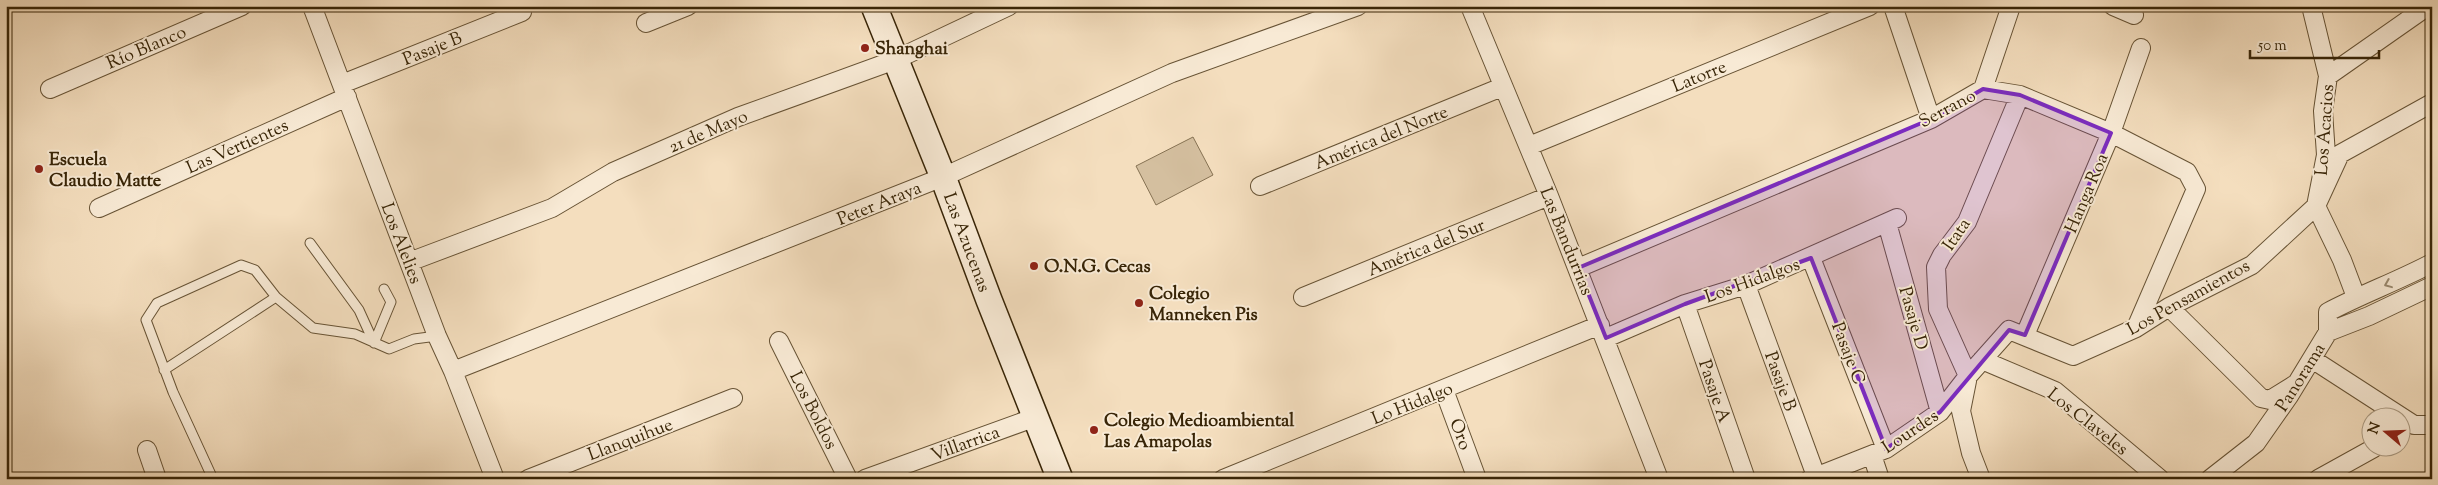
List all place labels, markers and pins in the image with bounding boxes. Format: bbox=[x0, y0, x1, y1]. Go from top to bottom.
place label: Shanghai bbox=[875, 37, 949, 63]
marker: Shanghai bbox=[859, 42, 871, 54]
place label: Escuela Claudio Matte bbox=[49, 148, 162, 195]
marker: Escuela Claudio Matte bbox=[33, 163, 45, 175]
place label: O.N.G. Cecas bbox=[1044, 255, 1151, 281]
marker: O.N.G. Cecas bbox=[1028, 260, 1040, 272]
place label: Colegio Manneken Pis bbox=[1149, 282, 1258, 329]
marker: Colegio Manneken Pis bbox=[1133, 297, 1145, 309]
place label: Colegio Medioambiental Las Amapolas bbox=[1104, 409, 1295, 456]
marker: Colegio Medioambiental Las Amapolas bbox=[1088, 424, 1100, 436]

